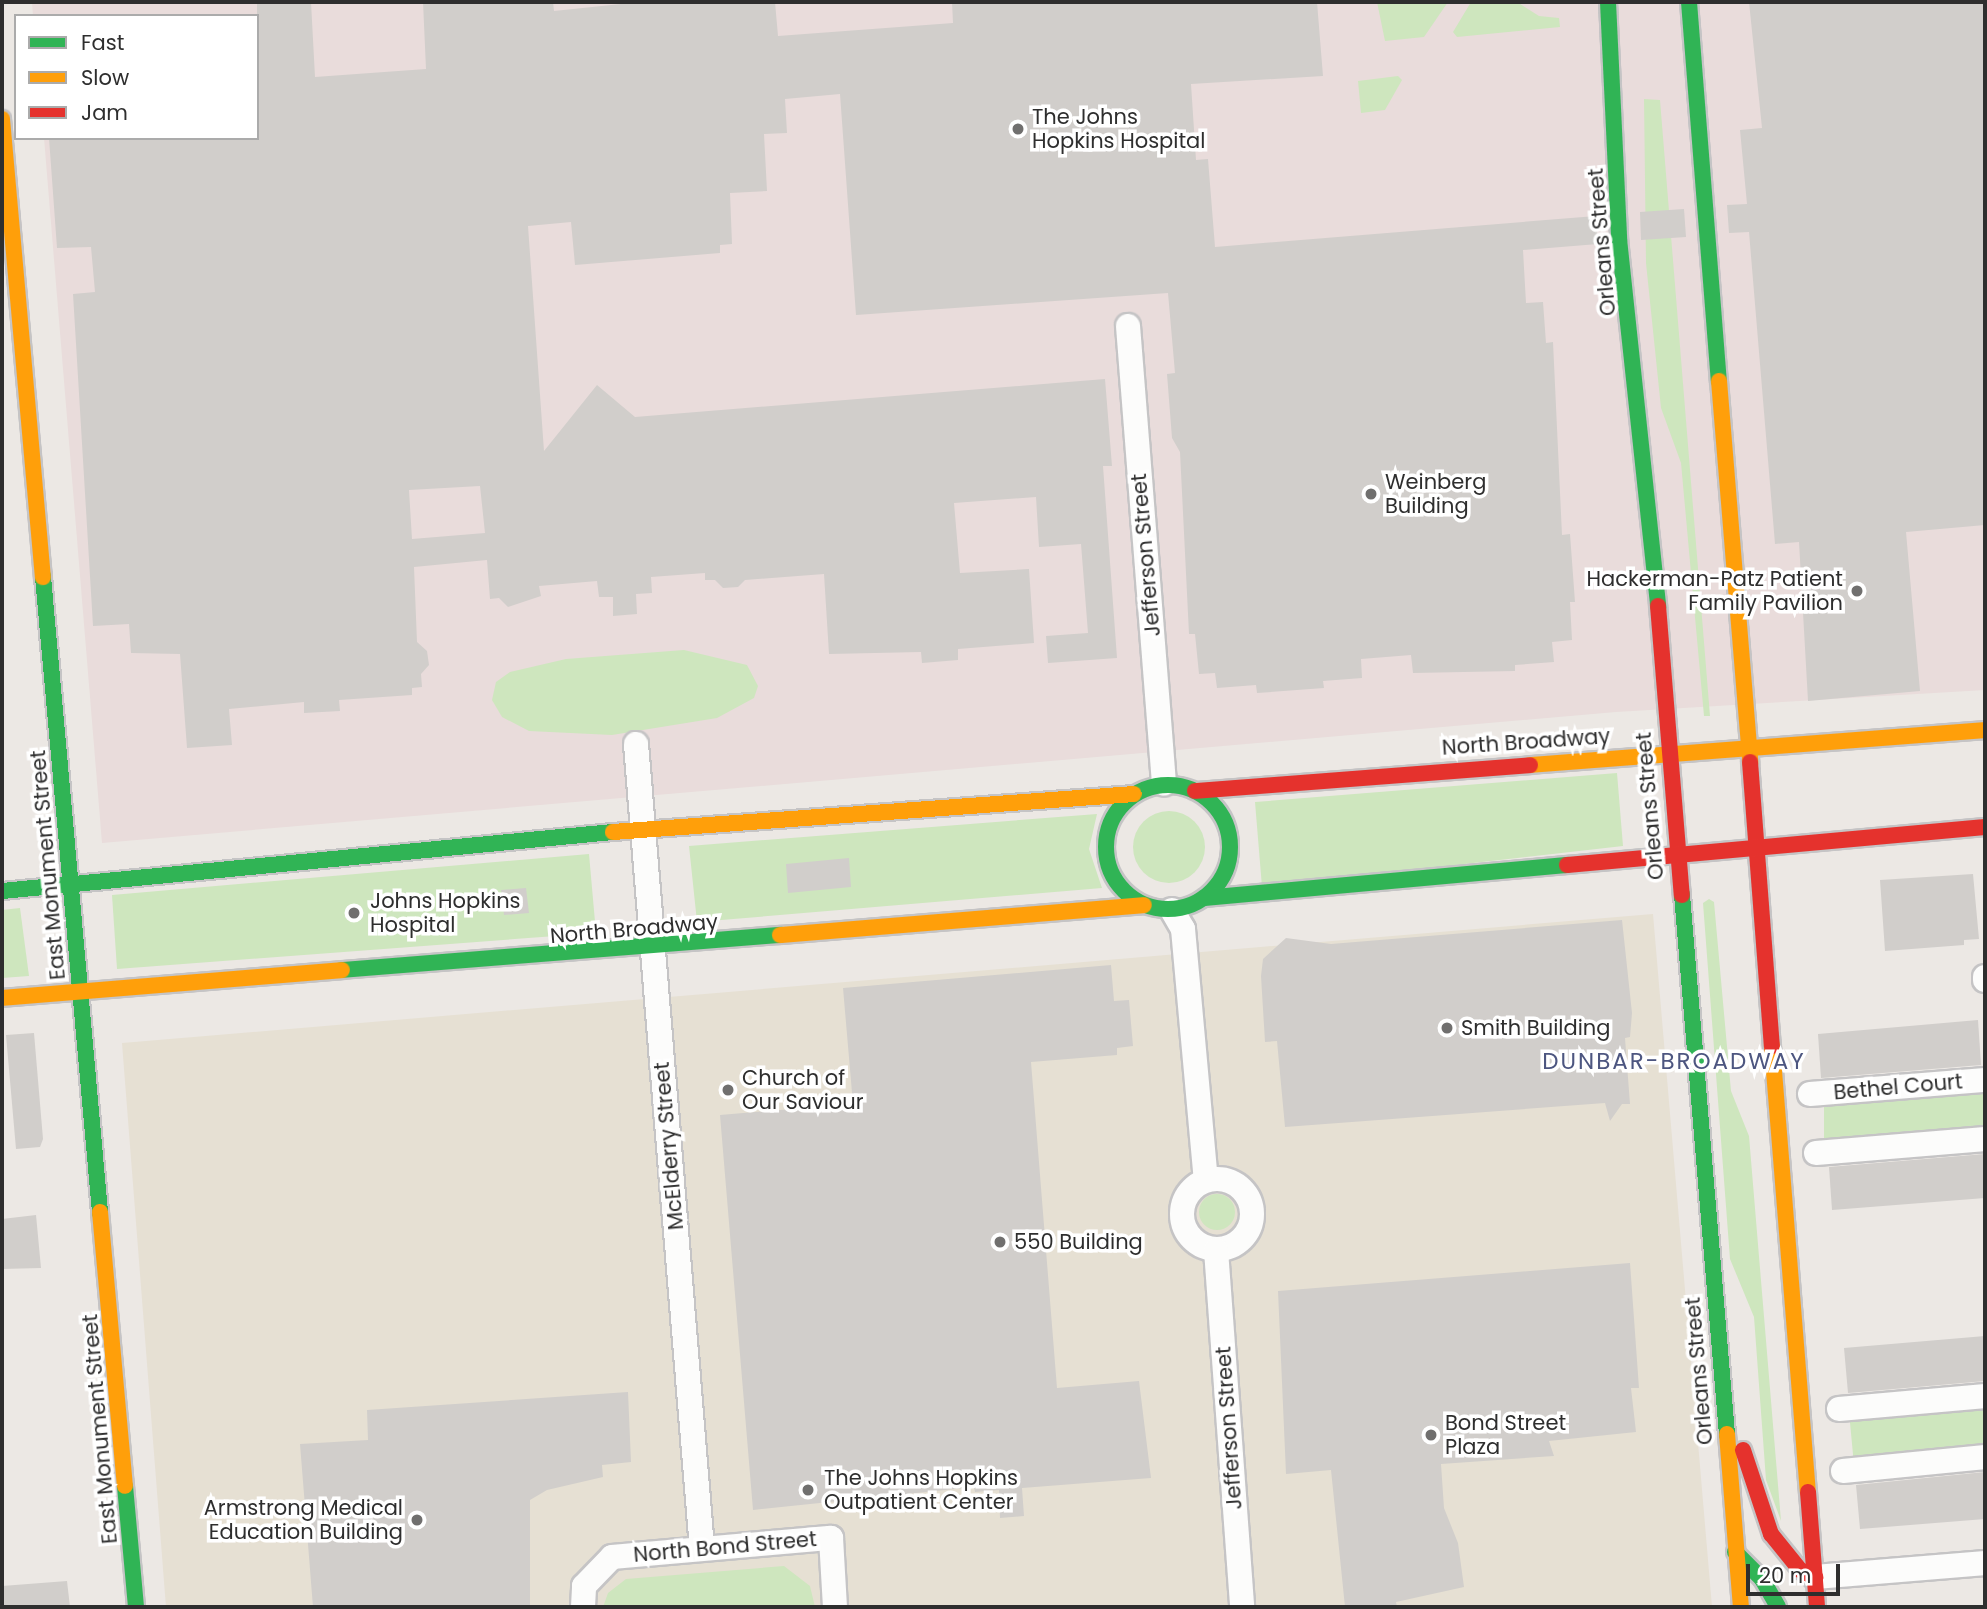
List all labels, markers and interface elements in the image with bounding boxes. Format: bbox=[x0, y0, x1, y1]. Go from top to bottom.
legend bbox=[14, 14, 259, 140]
text: Fast bbox=[81, 28, 124, 57]
text: Slow bbox=[81, 63, 129, 92]
text: Jam bbox=[81, 98, 128, 127]
place label: The Johns Hopkins Hospital bbox=[1032, 104, 1205, 154]
marker: The Johns Hopkins Hospital bbox=[1010, 121, 1026, 137]
street label: Orleans Street bbox=[1583, 167, 1621, 317]
place label: Weinberg Building bbox=[1385, 469, 1486, 519]
street label: Jefferson Street bbox=[1126, 472, 1166, 638]
marker: Weinberg Building bbox=[1363, 486, 1379, 502]
place label: Hackerman-Patz Patient Family Pavilion bbox=[1587, 566, 1843, 616]
marker: Hackerman-Patz Patient Family Pavilion bbox=[1849, 583, 1865, 599]
street label: North Broadway bbox=[1441, 724, 1611, 760]
street label: Orleans Street bbox=[1631, 731, 1669, 881]
street label: East Monument Street bbox=[25, 749, 71, 981]
place label: Johns Hopkins Hospital bbox=[370, 888, 521, 938]
marker: Johns Hopkins Hospital bbox=[344, 903, 364, 923]
street label: North Broadway bbox=[549, 909, 719, 949]
place label: Smith Building bbox=[1461, 1015, 1610, 1041]
marker: Smith Building bbox=[1439, 1020, 1455, 1036]
district label: DUNBAR-BROADWAY bbox=[1544, 1047, 1804, 1075]
street label: McElderry Street bbox=[649, 1061, 689, 1231]
place label: Church of Our Saviour bbox=[742, 1065, 864, 1115]
street label: Bethel Court bbox=[1832, 1069, 1964, 1105]
marker: Church of Our Saviour bbox=[720, 1082, 736, 1098]
place label: 550 Building bbox=[1014, 1229, 1143, 1255]
marker: 550 Building bbox=[992, 1234, 1008, 1250]
street label: Orleans Street bbox=[1680, 1296, 1718, 1446]
street label: East Monument Street bbox=[77, 1313, 123, 1545]
street label: Jefferson Street bbox=[1211, 1345, 1247, 1511]
place label: Bond Street Plaza bbox=[1445, 1410, 1566, 1460]
marker: Bond Street Plaza bbox=[1423, 1427, 1439, 1443]
place label: The Johns Hopkins Outpatient Center bbox=[824, 1465, 1018, 1515]
marker: The Johns Hopkins Outpatient Center bbox=[798, 1480, 818, 1500]
place label: Armstrong Medical Education Building bbox=[204, 1495, 403, 1545]
marker: Armstrong Medical Education Building bbox=[409, 1512, 425, 1528]
street label: North Bond Street bbox=[632, 1526, 818, 1568]
scale bar bbox=[1749, 1550, 1843, 1594]
text: 20 m bbox=[1759, 1561, 1812, 1590]

